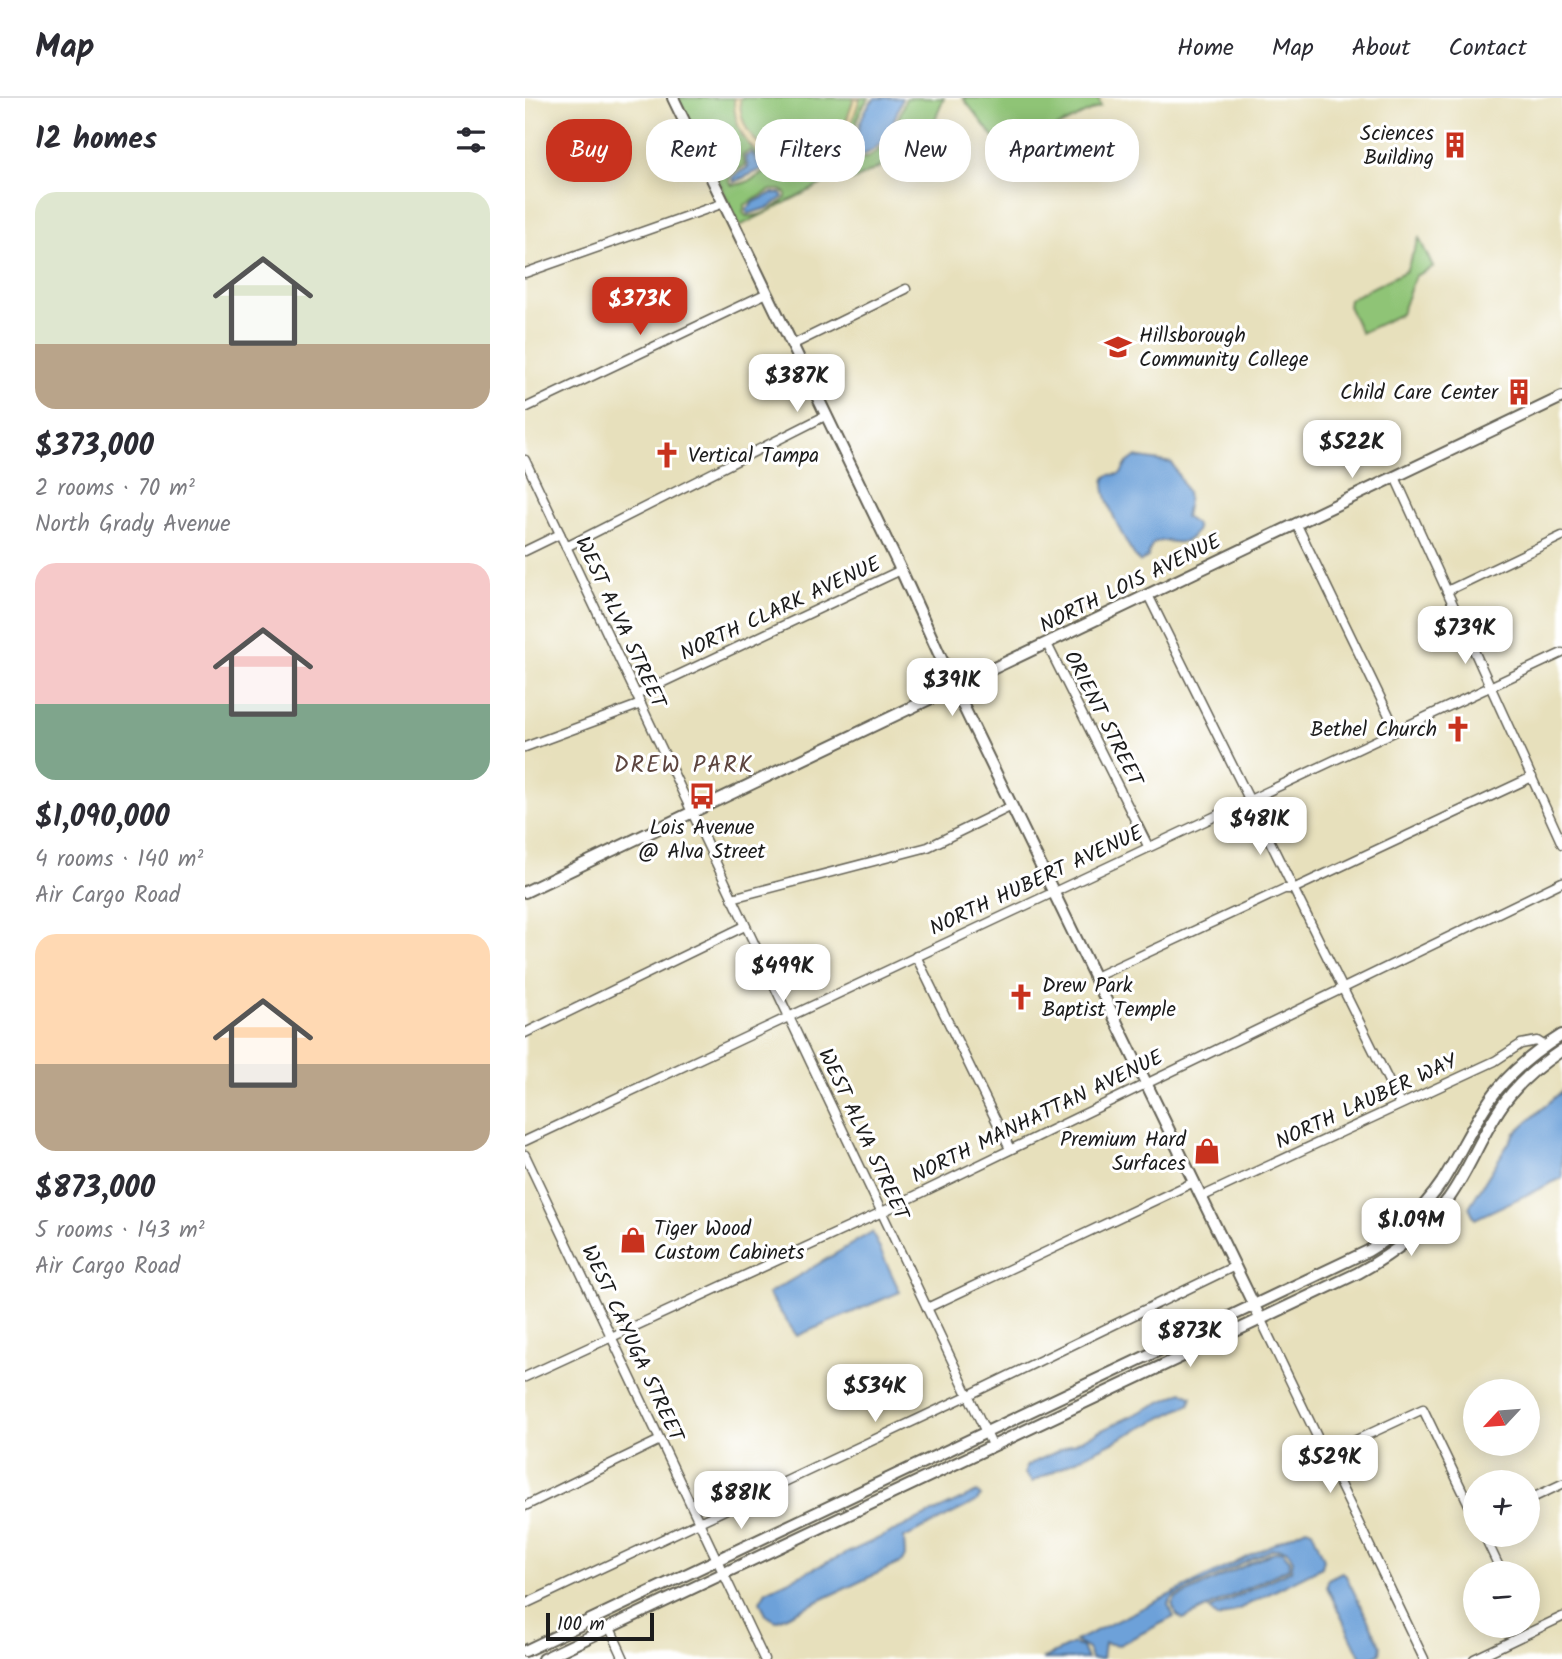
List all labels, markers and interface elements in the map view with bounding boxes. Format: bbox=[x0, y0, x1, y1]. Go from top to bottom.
text: Map bbox=[35, 22, 95, 75]
text: Home bbox=[1177, 29, 1234, 68]
text: Map bbox=[1272, 29, 1314, 68]
text: About bbox=[1352, 29, 1410, 68]
text: Contact bbox=[1448, 29, 1527, 68]
text: 12 homes bbox=[35, 116, 157, 164]
place label: Sciences Building bbox=[1360, 118, 1434, 175]
chip: Buy bbox=[546, 119, 632, 182]
chip: Rent bbox=[646, 119, 741, 182]
chip: Filters bbox=[755, 119, 865, 182]
chip: New bbox=[879, 119, 971, 182]
chip: Apartment bbox=[985, 119, 1139, 182]
icon: filters bbox=[452, 121, 490, 159]
building icon: Sciences Building bbox=[1440, 130, 1470, 160]
icon: home bbox=[200, 238, 326, 364]
pin: $373K bbox=[591, 278, 689, 337]
text: $373K bbox=[608, 282, 672, 318]
place label: Hillsborough Community College bbox=[1139, 320, 1309, 377]
school or university icon: Hillsborough Community College bbox=[1103, 332, 1133, 362]
pin: $387K bbox=[748, 354, 846, 414]
text: $387K bbox=[765, 359, 829, 395]
place label: Child Care Center bbox=[1340, 377, 1499, 410]
building icon: Child Care Center bbox=[1504, 377, 1534, 407]
pin: $522K bbox=[1303, 420, 1401, 480]
text: $373,000 bbox=[35, 423, 154, 471]
text: $522K bbox=[1319, 425, 1385, 461]
church icon: Vertical Tampa bbox=[652, 440, 682, 470]
place label: Vertical Tampa bbox=[688, 440, 819, 473]
text: 2 rooms · 70 m² bbox=[35, 471, 195, 507]
text: North Grady Avenue bbox=[35, 507, 231, 543]
street label: NORTH LOIS AVENUE bbox=[1034, 526, 1228, 643]
street label: WEST ALVA STREET bbox=[565, 531, 675, 716]
street label: NORTH CLARK AVENUE bbox=[675, 548, 887, 670]
pin: $739K bbox=[1416, 606, 1514, 666]
icon: home bbox=[200, 609, 326, 735]
text: $739K bbox=[1434, 611, 1496, 647]
street label: ORIENT STREET bbox=[1054, 645, 1152, 794]
pin: $391K bbox=[903, 658, 1001, 718]
text: $391K bbox=[923, 663, 981, 699]
place label: Bethel Church bbox=[1310, 714, 1437, 747]
church icon: Bethel Church bbox=[1443, 714, 1473, 744]
district label: DREW PARK bbox=[614, 748, 754, 784]
bus stop icon: Lois Avenue @ Alva Street bbox=[687, 781, 717, 811]
text: $1,090,000 bbox=[35, 794, 170, 842]
pin: $481K bbox=[1211, 798, 1309, 857]
text: $481K bbox=[1230, 802, 1290, 838]
place label: Lois Avenue @ Alva Street bbox=[639, 812, 766, 869]
street label: NORTH HUBERT AVENUE bbox=[924, 817, 1150, 945]
text: 4 rooms · 140 m² bbox=[35, 842, 203, 878]
text: Air Cargo Road bbox=[35, 878, 180, 914]
pin: $499K bbox=[734, 944, 832, 1004]
text: $499K bbox=[751, 949, 815, 985]
place label: Drew Park Baptist Temple bbox=[1042, 970, 1176, 1027]
icon: home bbox=[200, 980, 326, 1106]
church icon: Drew Park Baptist Temple bbox=[1006, 982, 1036, 1012]
street label: NORTH MANHATTAN AVENUE bbox=[906, 1042, 1170, 1193]
street label: WEST ALVA STREET bbox=[808, 1043, 918, 1228]
street label: NORTH LAUBER WAY bbox=[1270, 1045, 1464, 1159]
place label: Premium Hard Surfaces bbox=[1060, 1124, 1187, 1181]
shop icon: Premium Hard Surfaces bbox=[1192, 1136, 1222, 1166]
text: $873,000 bbox=[35, 1165, 155, 1213]
pin: $1.09M bbox=[1354, 1198, 1468, 1258]
text: $1.09M bbox=[1378, 1203, 1444, 1239]
text: 5 rooms · 143 m² bbox=[35, 1213, 205, 1249]
place label: Tiger Wood Custom Cabinets bbox=[654, 1213, 805, 1270]
shop icon: Tiger Wood Custom Cabinets bbox=[618, 1225, 648, 1255]
street label: WEST CAYUGA STREET bbox=[571, 1240, 693, 1449]
text: Air Cargo Road bbox=[35, 1249, 180, 1285]
pin: $873K bbox=[1141, 1310, 1239, 1369]
text: $873K bbox=[1158, 1314, 1222, 1350]
pin: $534K bbox=[826, 1364, 924, 1424]
text: $534K bbox=[843, 1369, 907, 1405]
north arrow bbox=[1463, 1379, 1540, 1456]
map controls bbox=[1463, 1379, 1540, 1638]
pin: $529K bbox=[1281, 1436, 1379, 1495]
text: $529K bbox=[1298, 1440, 1362, 1476]
button: + bbox=[1463, 1470, 1540, 1547]
pin: $881K bbox=[692, 1472, 790, 1531]
text: $881K bbox=[710, 1476, 772, 1512]
button: − bbox=[1463, 1561, 1540, 1638]
scale bar bbox=[546, 1610, 655, 1642]
text: 100 m bbox=[557, 1610, 605, 1640]

